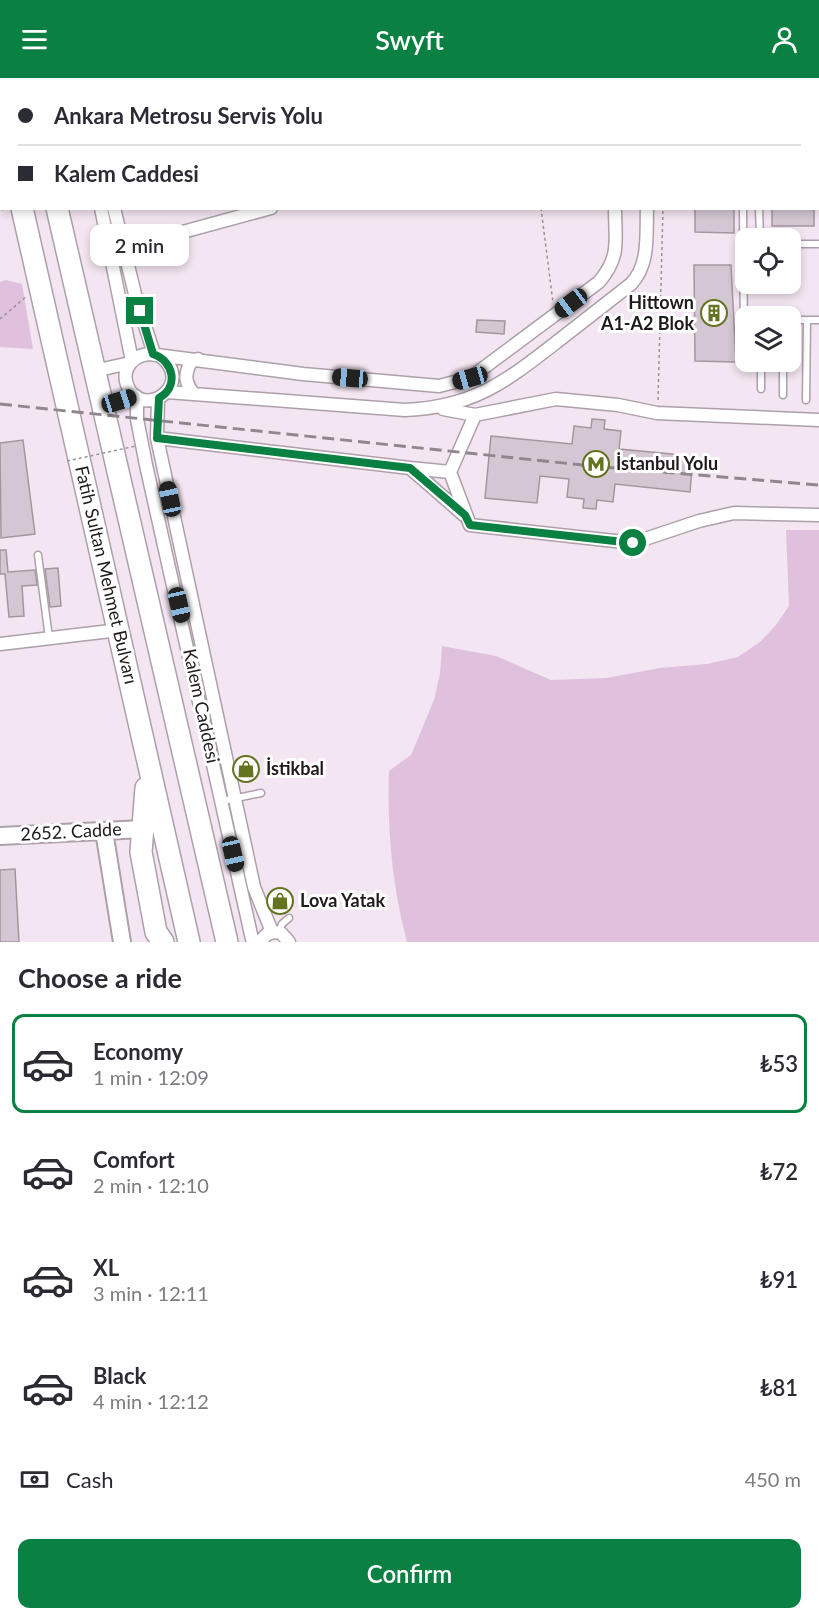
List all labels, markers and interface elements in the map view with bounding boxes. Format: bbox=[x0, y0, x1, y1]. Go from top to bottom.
icon: menu bbox=[18, 23, 51, 56]
text: Swyft bbox=[375, 23, 444, 56]
icon: person bbox=[768, 23, 801, 56]
text: Ankara Metrosu Servis Yolu bbox=[54, 102, 323, 129]
text: Kalem Caddesi bbox=[54, 160, 199, 187]
callout: 2 min bbox=[90, 224, 190, 266]
map controls bbox=[735, 228, 801, 372]
button: locate bbox=[735, 228, 801, 294]
text: 2 min bbox=[115, 233, 164, 257]
car bbox=[551, 285, 591, 321]
place label: Hittown A1-A2 Blok bbox=[600, 291, 694, 334]
route end bbox=[126, 297, 153, 324]
building icon: Hittown A1-A2 Blok bbox=[699, 298, 729, 328]
button: layers bbox=[735, 306, 801, 372]
car bbox=[450, 364, 490, 392]
car bbox=[331, 367, 369, 389]
car bbox=[99, 387, 139, 415]
metro station icon: İstanbul Yolu bbox=[581, 449, 611, 479]
place label: İstanbul Yolu bbox=[616, 452, 718, 474]
street label: Fatih Sultan Mehmet Bulvarı bbox=[71, 463, 143, 686]
car bbox=[157, 480, 183, 518]
route start bbox=[619, 529, 646, 556]
car bbox=[166, 585, 192, 625]
street label: Kalem Caddesi bbox=[179, 646, 225, 765]
shop icon: İstikbal bbox=[231, 754, 261, 784]
place label: İstikbal bbox=[266, 757, 324, 779]
street label: 2652. Cadde bbox=[20, 817, 122, 845]
car bbox=[220, 834, 246, 874]
shop icon: Lova Yatak bbox=[265, 886, 295, 916]
place label: Lova Yatak bbox=[300, 889, 385, 911]
text: Choose a ride bbox=[18, 961, 182, 994]
icon: car bbox=[21, 1037, 75, 1091]
text: Economy bbox=[93, 1038, 183, 1065]
text: ₺53 bbox=[760, 1050, 798, 1077]
text: 1 min · 12:09 bbox=[93, 1065, 209, 1089]
icon: car bbox=[21, 1145, 75, 1199]
text: Comfort bbox=[93, 1146, 175, 1173]
text: ₺72 bbox=[760, 1158, 798, 1185]
text: 2 min · 12:10 bbox=[93, 1173, 209, 1197]
icon: car bbox=[21, 1253, 75, 1307]
text: XL bbox=[93, 1254, 119, 1281]
text: ₺91 bbox=[760, 1266, 798, 1293]
text: 3 min · 12:11 bbox=[93, 1281, 209, 1305]
icon: car bbox=[21, 1361, 75, 1415]
text: Black bbox=[93, 1362, 146, 1389]
text: ₺81 bbox=[760, 1374, 798, 1401]
text: 4 min · 12:12 bbox=[93, 1389, 209, 1413]
icon: cash bbox=[18, 1463, 51, 1496]
text: Cash bbox=[66, 1466, 113, 1493]
text: 450 m bbox=[745, 1467, 801, 1491]
button: Confirm bbox=[18, 1539, 801, 1608]

